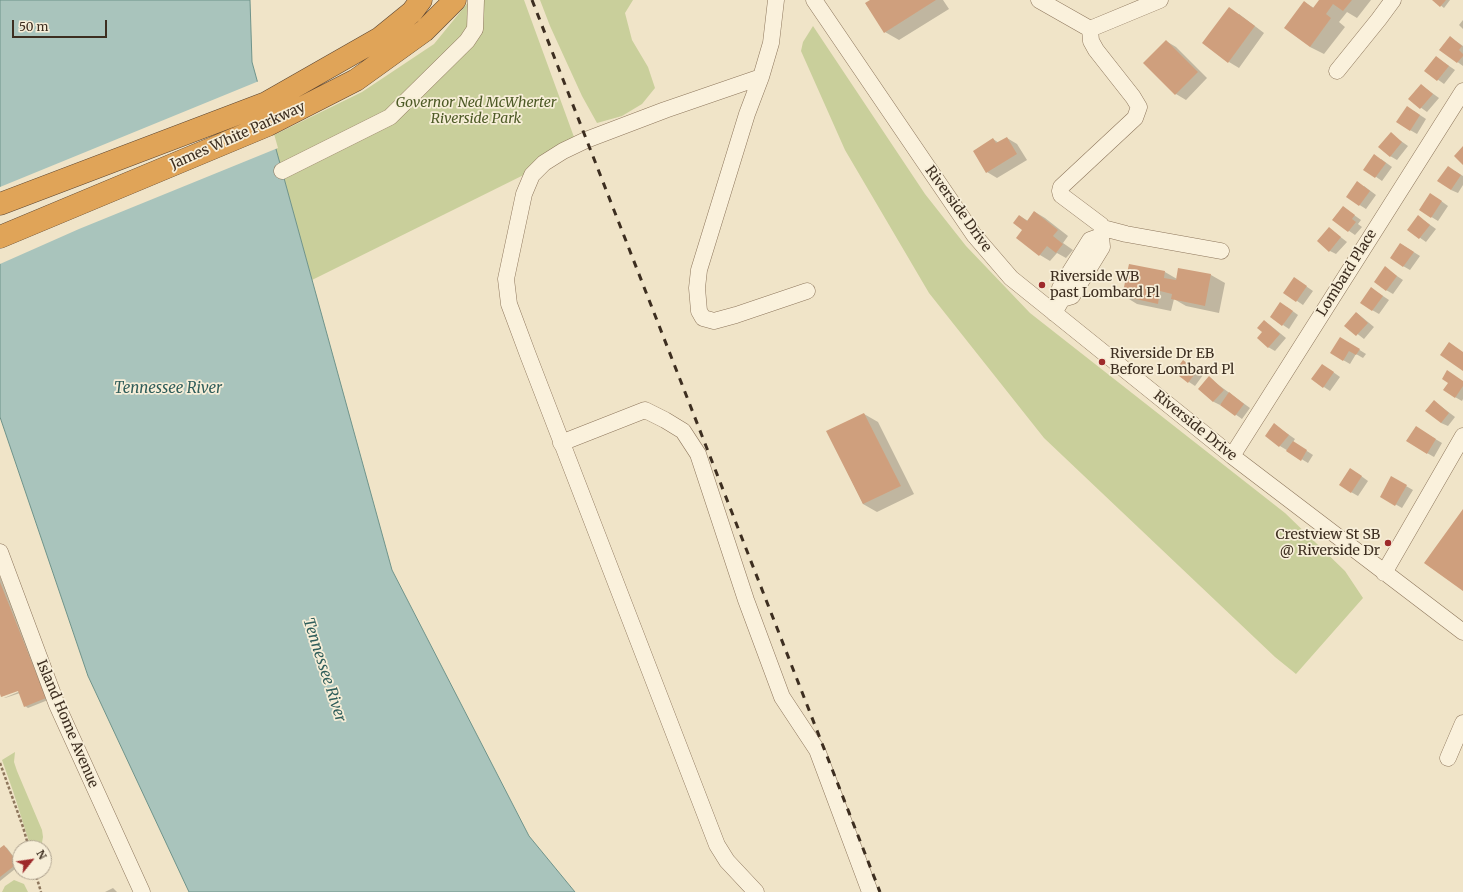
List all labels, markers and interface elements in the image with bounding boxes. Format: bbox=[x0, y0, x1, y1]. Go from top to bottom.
scale bar bbox=[14, 12, 109, 38]
text: 50 m bbox=[19, 19, 48, 34]
park label: Governor Ned McWherter Riverside Park bbox=[396, 95, 556, 128]
street label: James White Parkway bbox=[168, 99, 308, 173]
street label: Riverside Drive bbox=[921, 163, 995, 255]
street label: Lombard Place bbox=[1314, 226, 1380, 320]
place label: Riverside WB past Lombard Pl bbox=[1050, 269, 1159, 302]
marker: Riverside WB past Lombard Pl bbox=[1037, 280, 1047, 290]
place label: Riverside Dr EB Before Lombard Pl bbox=[1110, 346, 1234, 378]
marker: Riverside Dr EB Before Lombard Pl bbox=[1097, 357, 1107, 367]
water label: Tennessee River bbox=[114, 380, 222, 398]
street label: Riverside Drive bbox=[1150, 387, 1240, 465]
place label: Crestview St SB @ Riverside Dr bbox=[1276, 527, 1380, 560]
marker: Crestview St SB @ Riverside Dr bbox=[1383, 538, 1393, 548]
water label: Tennessee River bbox=[299, 616, 349, 724]
street label: Island Home Avenue bbox=[32, 657, 102, 791]
north arrow bbox=[12, 840, 52, 880]
text: N bbox=[33, 847, 50, 862]

